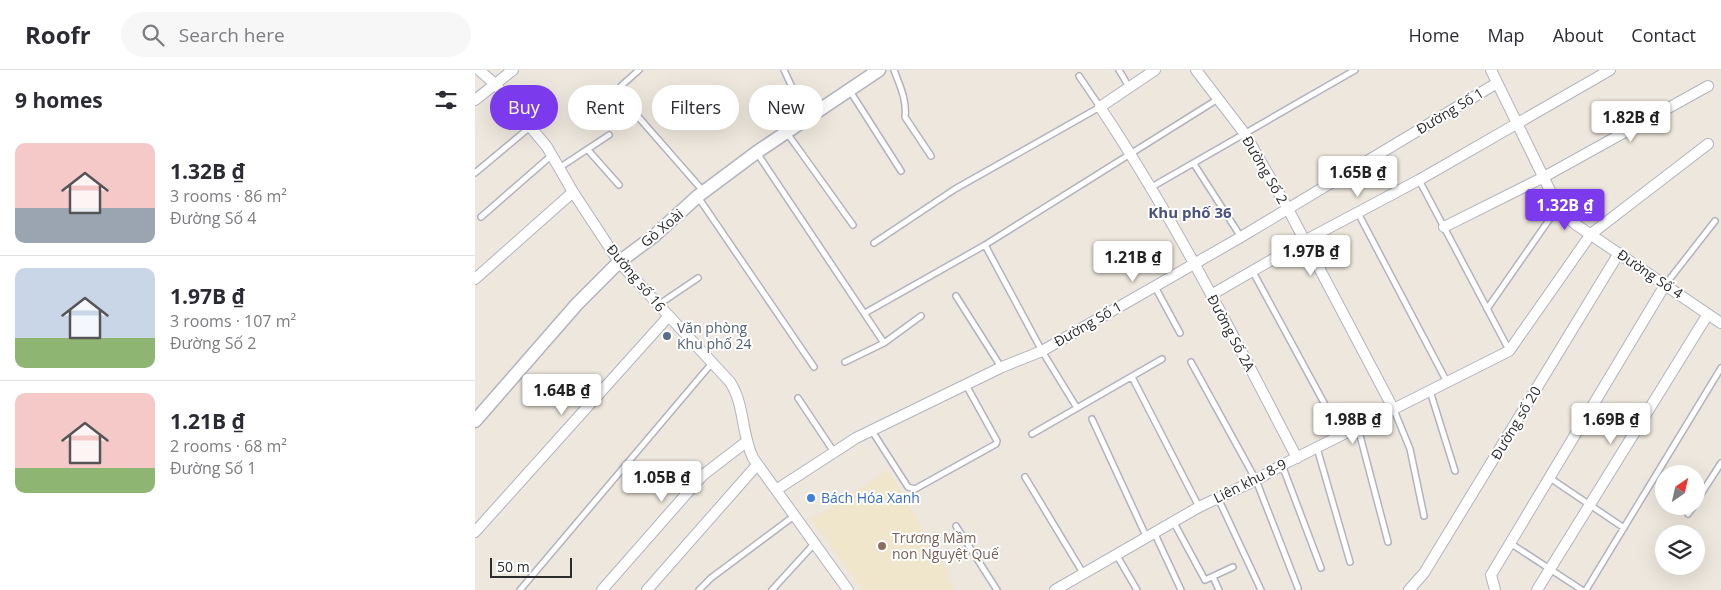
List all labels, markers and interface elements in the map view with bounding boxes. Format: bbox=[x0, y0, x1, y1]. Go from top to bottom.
search box bbox=[121, 12, 471, 57]
text: Roofr bbox=[25, 18, 91, 51]
icon: search bbox=[139, 21, 167, 49]
text: Search here bbox=[179, 22, 285, 48]
text: Home bbox=[1409, 23, 1459, 47]
text: Map bbox=[1487, 23, 1525, 47]
text: About bbox=[1553, 23, 1603, 47]
text: Contact bbox=[1631, 23, 1696, 47]
street label: Đường Số 1 bbox=[1412, 83, 1487, 138]
chip: Buy bbox=[490, 85, 558, 130]
chip: Rent bbox=[568, 85, 642, 130]
chip: Filters bbox=[652, 85, 739, 130]
chip: New bbox=[749, 85, 823, 130]
text: 9 homes bbox=[15, 86, 103, 114]
icon: filters bbox=[432, 86, 460, 114]
pin: 1.82B ₫ bbox=[1585, 100, 1677, 143]
text: 1.82B ₫ bbox=[1602, 106, 1660, 128]
street label: Đường Số 2 bbox=[1238, 132, 1293, 207]
pin: 1.65B ₫ bbox=[1312, 156, 1404, 198]
text: 1.32B ₫ bbox=[170, 157, 245, 185]
text: 1.65B ₫ bbox=[1329, 161, 1387, 183]
icon: home bbox=[55, 163, 115, 223]
text: 3 rooms · 86 m² bbox=[170, 185, 287, 207]
pin: 1.32B ₫ bbox=[1519, 189, 1611, 231]
text: 1.32B ₫ bbox=[1536, 194, 1594, 216]
district label: Khu phố 36 bbox=[1148, 202, 1232, 222]
street label: Gò Xoài bbox=[636, 204, 687, 251]
text: Đường Số 4 bbox=[170, 207, 256, 229]
pin: 1.97B ₫ bbox=[1265, 234, 1357, 277]
street label: Đường số 16 bbox=[603, 240, 670, 315]
pin: 1.21B ₫ bbox=[1087, 240, 1179, 283]
text: 1.97B ₫ bbox=[1282, 240, 1340, 262]
street label: Đường Số 4 bbox=[1614, 245, 1687, 303]
text: 1.21B ₫ bbox=[1104, 246, 1162, 268]
text: 1.97B ₫ bbox=[170, 282, 245, 310]
icon: home bbox=[55, 288, 115, 348]
street label: Đường Số 2A bbox=[1203, 291, 1260, 375]
street label: Đường Số 1 bbox=[1050, 296, 1125, 351]
text: 3 rooms · 107 m² bbox=[170, 310, 296, 332]
place label: Văn phòng Khu phố 24 bbox=[677, 318, 752, 353]
marker: Văn phòng Khu phố 24 bbox=[661, 330, 673, 342]
text: Đường Số 2 bbox=[170, 332, 256, 354]
pin: 1.64B ₫ bbox=[516, 374, 608, 416]
text: 1.64B ₫ bbox=[533, 379, 591, 401]
street label: Đường số 20 bbox=[1486, 382, 1545, 463]
pin: 1.98B ₫ bbox=[1307, 402, 1399, 445]
pin: 1.69B ₫ bbox=[1565, 402, 1657, 445]
text: 1.21B ₫ bbox=[170, 407, 245, 435]
text: 1.98B ₫ bbox=[1324, 408, 1382, 430]
text: 1.69B ₫ bbox=[1582, 408, 1640, 430]
icon: home bbox=[55, 413, 115, 473]
text: 2 rooms · 68 m² bbox=[170, 435, 287, 457]
street label: Liên khu 8-9 bbox=[1210, 454, 1290, 507]
text: Đường Số 1 bbox=[170, 457, 256, 479]
pin: 1.05B ₫ bbox=[616, 460, 708, 503]
north arrow bbox=[1655, 465, 1705, 515]
map controls bbox=[1655, 465, 1705, 575]
text: 1.05B ₫ bbox=[633, 466, 691, 488]
place label: Bách Hóa Xanh bbox=[821, 488, 920, 507]
marker: Bách Hóa Xanh bbox=[805, 492, 817, 504]
button: layers bbox=[1655, 525, 1705, 575]
place label: Trương Mầm non Nguyệt Quế bbox=[892, 528, 999, 563]
marker: Trương Mầm non Nguyệt Quế bbox=[876, 540, 888, 552]
scale bar bbox=[490, 555, 573, 578]
text: 50 m bbox=[497, 557, 530, 576]

